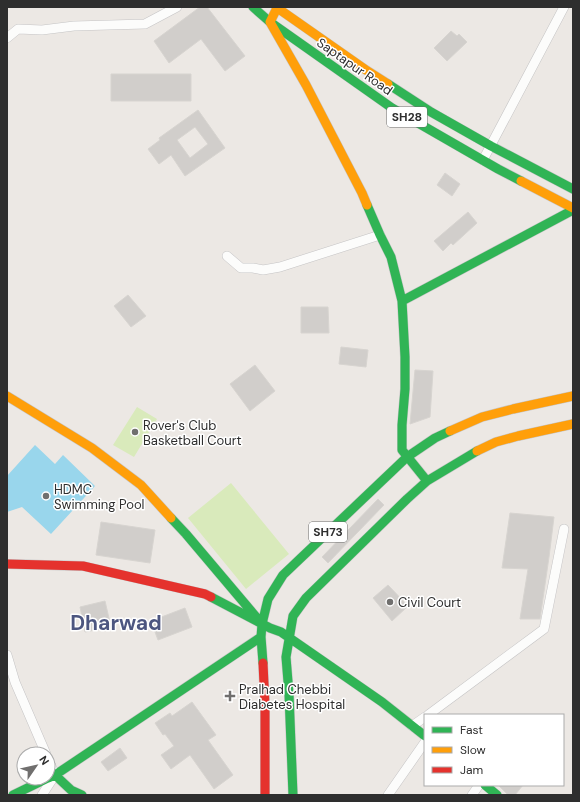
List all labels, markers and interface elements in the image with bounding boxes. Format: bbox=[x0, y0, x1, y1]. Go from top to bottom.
street label: Saptapur Road bbox=[313, 34, 396, 99]
road number: SH28 bbox=[387, 107, 427, 127]
place label: Rover's Club Basketball Court bbox=[143, 417, 242, 449]
marker: Rover's Club Basketball Court bbox=[130, 427, 140, 437]
place label: HDMC Swimming Pool bbox=[54, 481, 145, 513]
marker: HDMC Swimming Pool bbox=[41, 491, 51, 501]
road number: SH73 bbox=[309, 522, 347, 542]
place label: Civil Court bbox=[398, 594, 461, 611]
marker: Civil Court bbox=[385, 597, 395, 607]
district label: Dharwad bbox=[70, 609, 162, 637]
place label: Pralhad Chebbi Diabetes Hospital bbox=[239, 681, 345, 713]
marker: Pralhad Chebbi Diabetes Hospital bbox=[224, 690, 236, 702]
legend bbox=[424, 714, 564, 786]
text: Fast bbox=[460, 722, 483, 738]
text: Slow bbox=[460, 742, 486, 758]
north arrow bbox=[16, 746, 56, 786]
text: N bbox=[36, 753, 52, 768]
text: Jam bbox=[460, 762, 483, 778]

